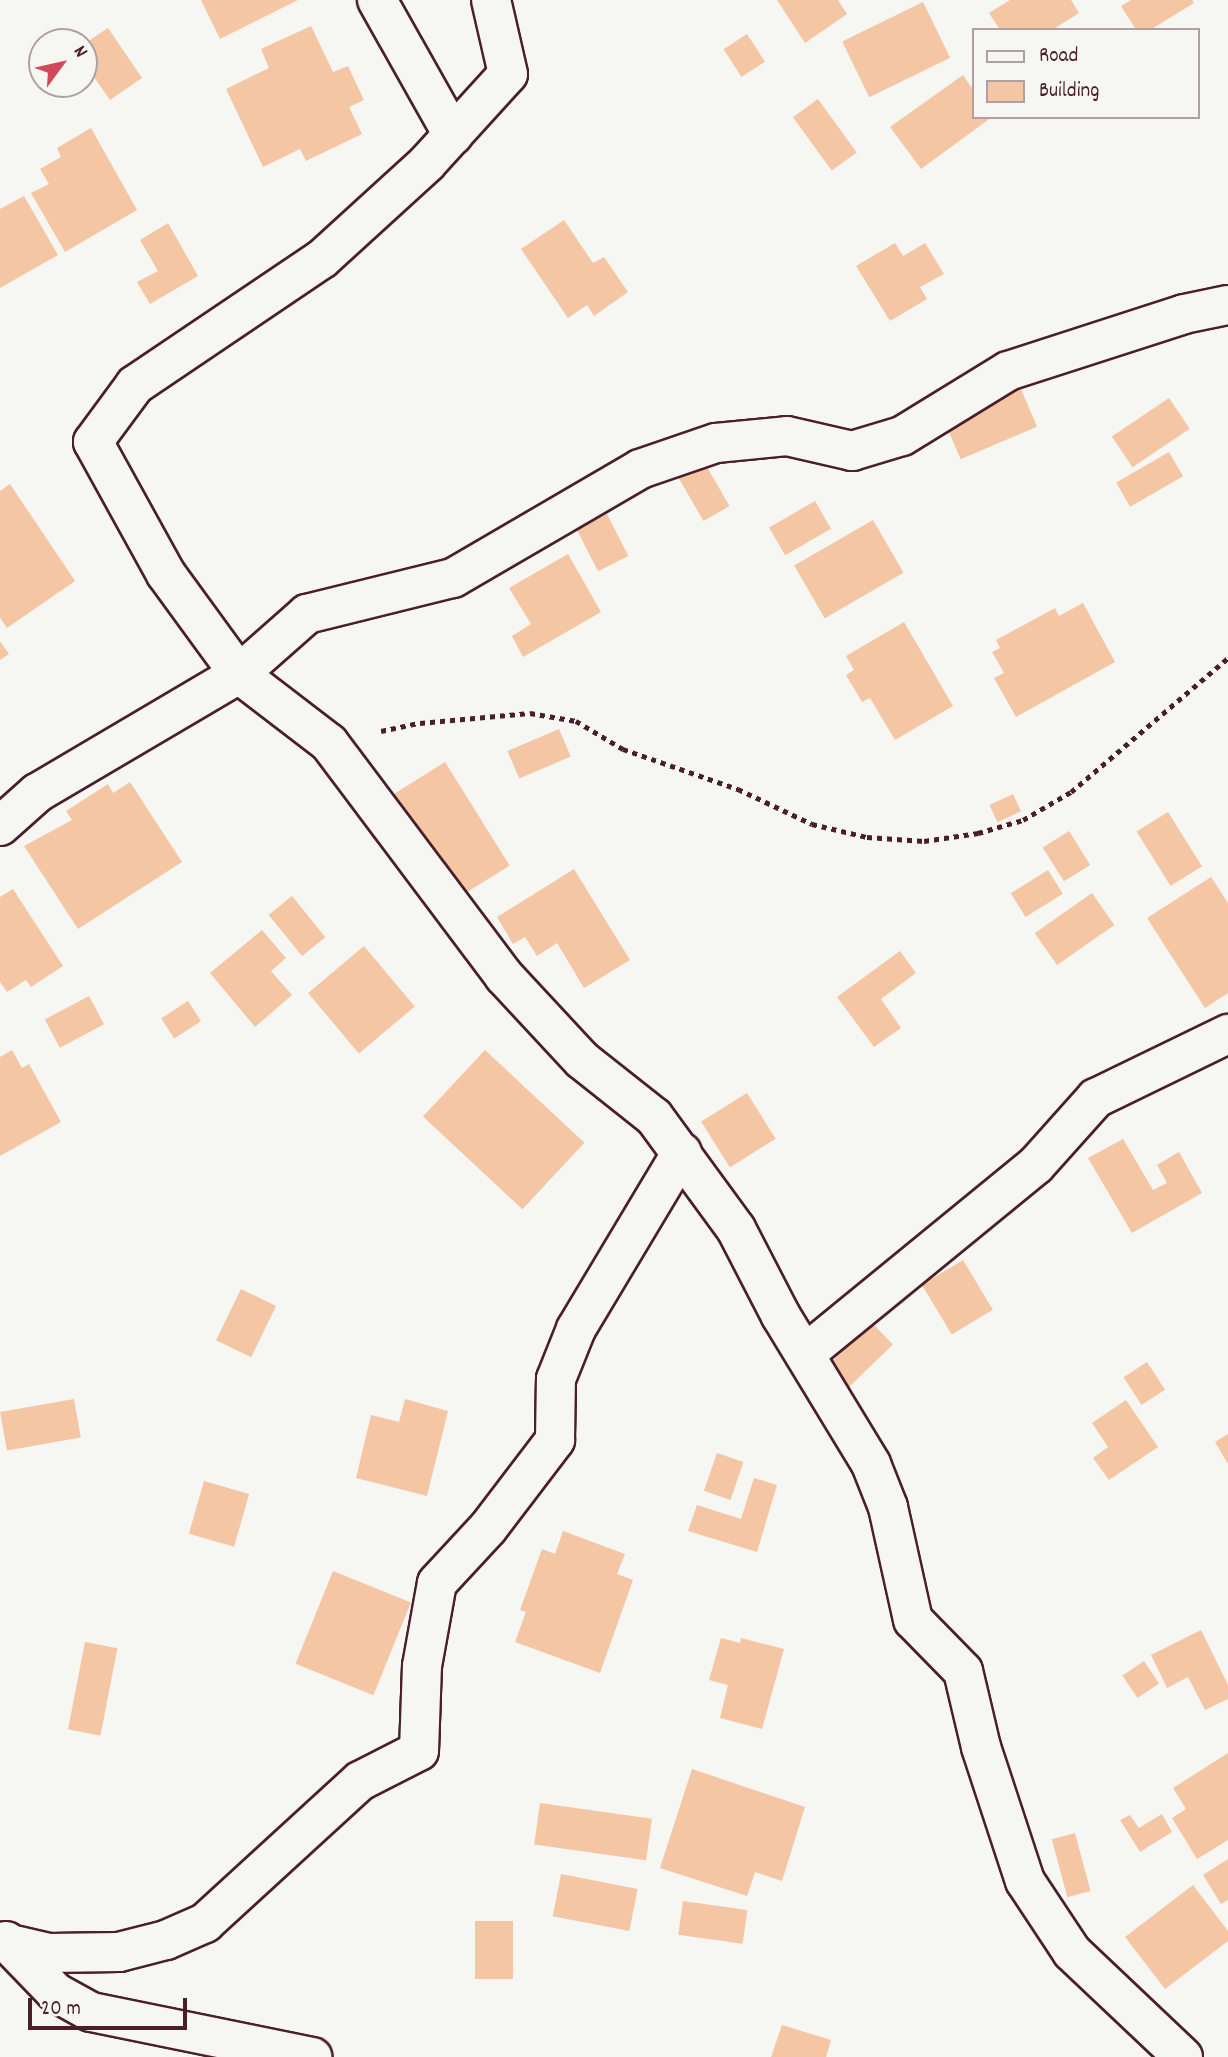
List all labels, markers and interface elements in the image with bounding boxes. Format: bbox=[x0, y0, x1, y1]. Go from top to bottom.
north arrow bbox=[28, 28, 98, 98]
legend bbox=[972, 28, 1200, 119]
text: N bbox=[65, 41, 93, 64]
text: Road bbox=[1039, 42, 1078, 72]
text: Building bbox=[1039, 77, 1099, 107]
scale bar bbox=[32, 1983, 191, 2027]
text: 20 m bbox=[41, 1995, 81, 2025]

